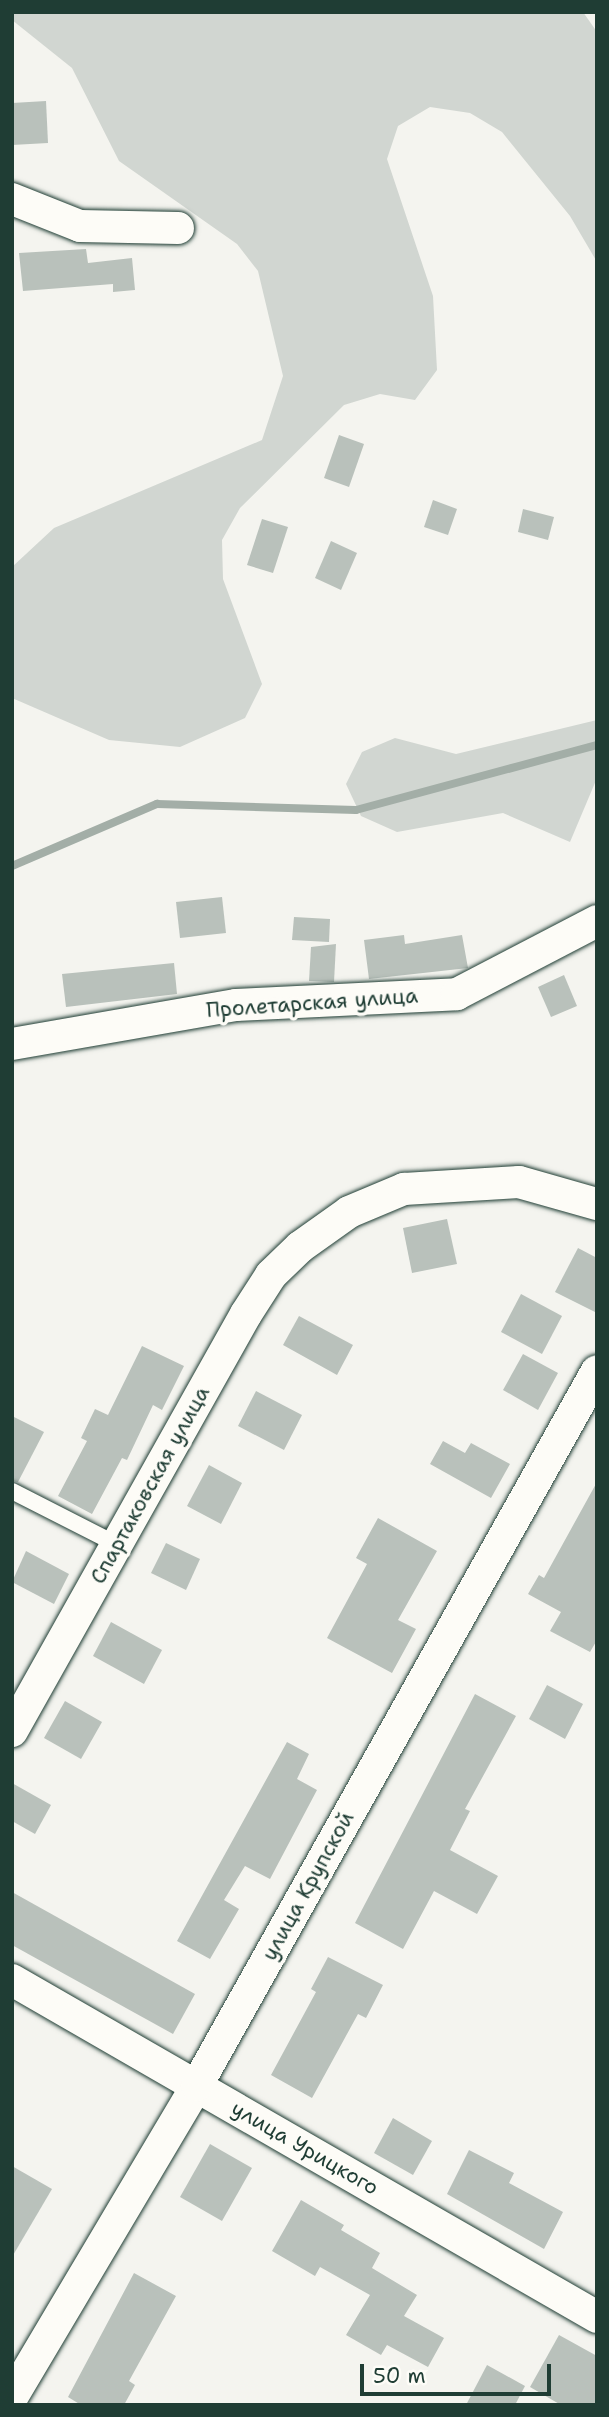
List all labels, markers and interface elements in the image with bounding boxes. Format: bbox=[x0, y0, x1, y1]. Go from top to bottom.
street label: Пролетарская улица bbox=[205, 983, 419, 1023]
street label: Спартаковская улица bbox=[85, 1382, 215, 1588]
street label: улица Крупской bbox=[257, 1807, 359, 1965]
street label: улица Урицкого bbox=[227, 2096, 383, 2200]
scale bar bbox=[364, 2350, 555, 2394]
text: 50 m bbox=[373, 2362, 426, 2390]

